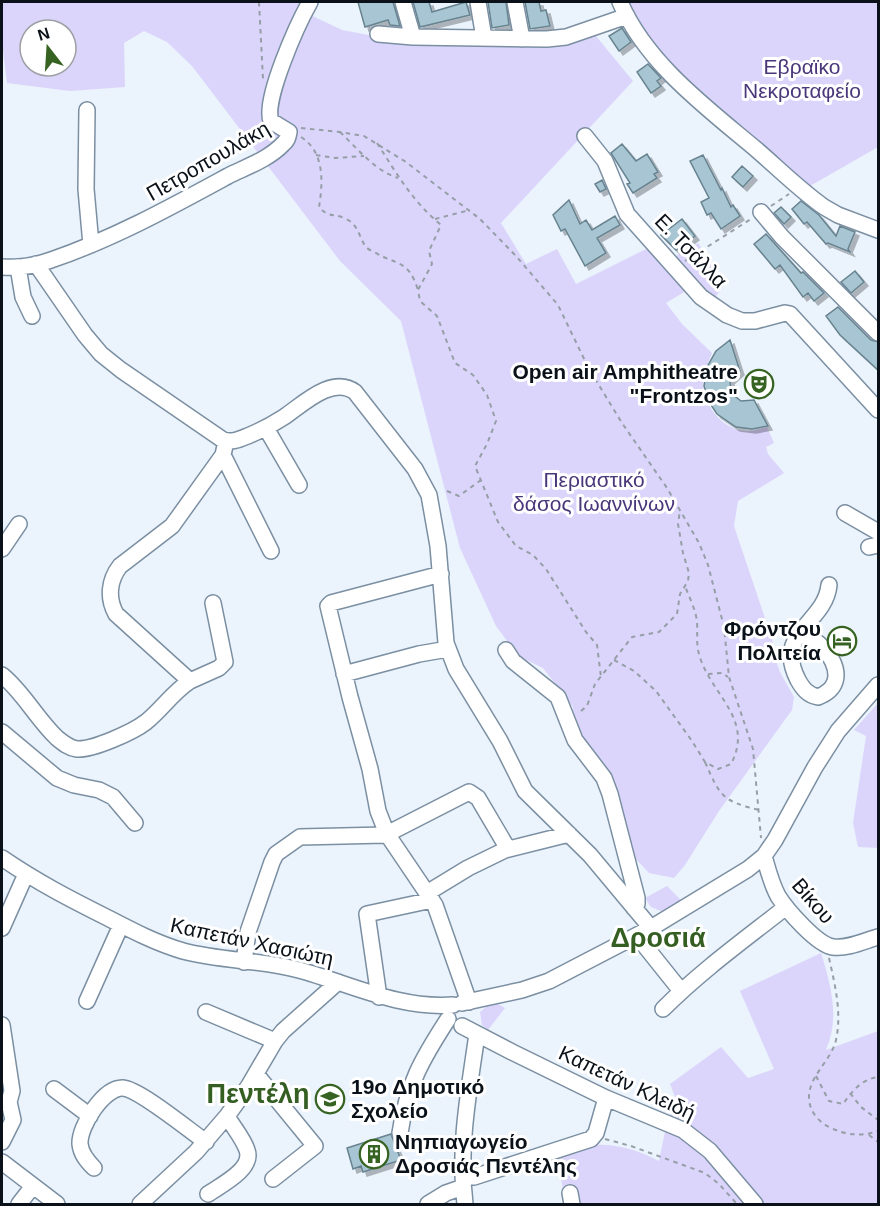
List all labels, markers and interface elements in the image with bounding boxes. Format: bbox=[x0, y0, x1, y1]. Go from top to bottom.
north arrow bbox=[18, 18, 78, 78]
text: N bbox=[36, 24, 52, 44]
park label: Εβραϊκο Νεκροταφείο bbox=[743, 55, 861, 102]
street label: Πετροπουλάκη bbox=[142, 116, 273, 205]
street label: Ε. Τσάλλα bbox=[651, 209, 732, 292]
place label: Open air Amphitheatre "Frontzos" bbox=[512, 360, 738, 407]
theatre icon: Open air Amphitheatre "Frontzos" bbox=[743, 368, 775, 400]
park label: Περιαστικό δάσος Ιωαννίνων bbox=[513, 468, 675, 515]
place label: Φρόντζου Πολιτεία bbox=[724, 617, 821, 664]
hotel icon: Φρόντζου Πολιτεία bbox=[826, 625, 858, 657]
street label: Βίκου bbox=[788, 873, 839, 928]
street label: Καπετάν Χασιώτη bbox=[168, 913, 336, 970]
district label: Δροσιά bbox=[610, 923, 706, 953]
street label: Καπετάν Κλειδή bbox=[555, 1041, 699, 1124]
place label: 19ο Δημοτικό Σχολείο bbox=[351, 1075, 484, 1122]
district label: Πεντέλη bbox=[206, 1079, 310, 1109]
school or university icon: 19ο Δημοτικό Σχολείο bbox=[314, 1083, 346, 1115]
place label: Νηπιαγωγείο Δροσιάς Πεντέλης bbox=[395, 1130, 577, 1178]
building icon: Νηπιαγωγείο Δροσιάς Πεντέλης bbox=[358, 1138, 390, 1170]

